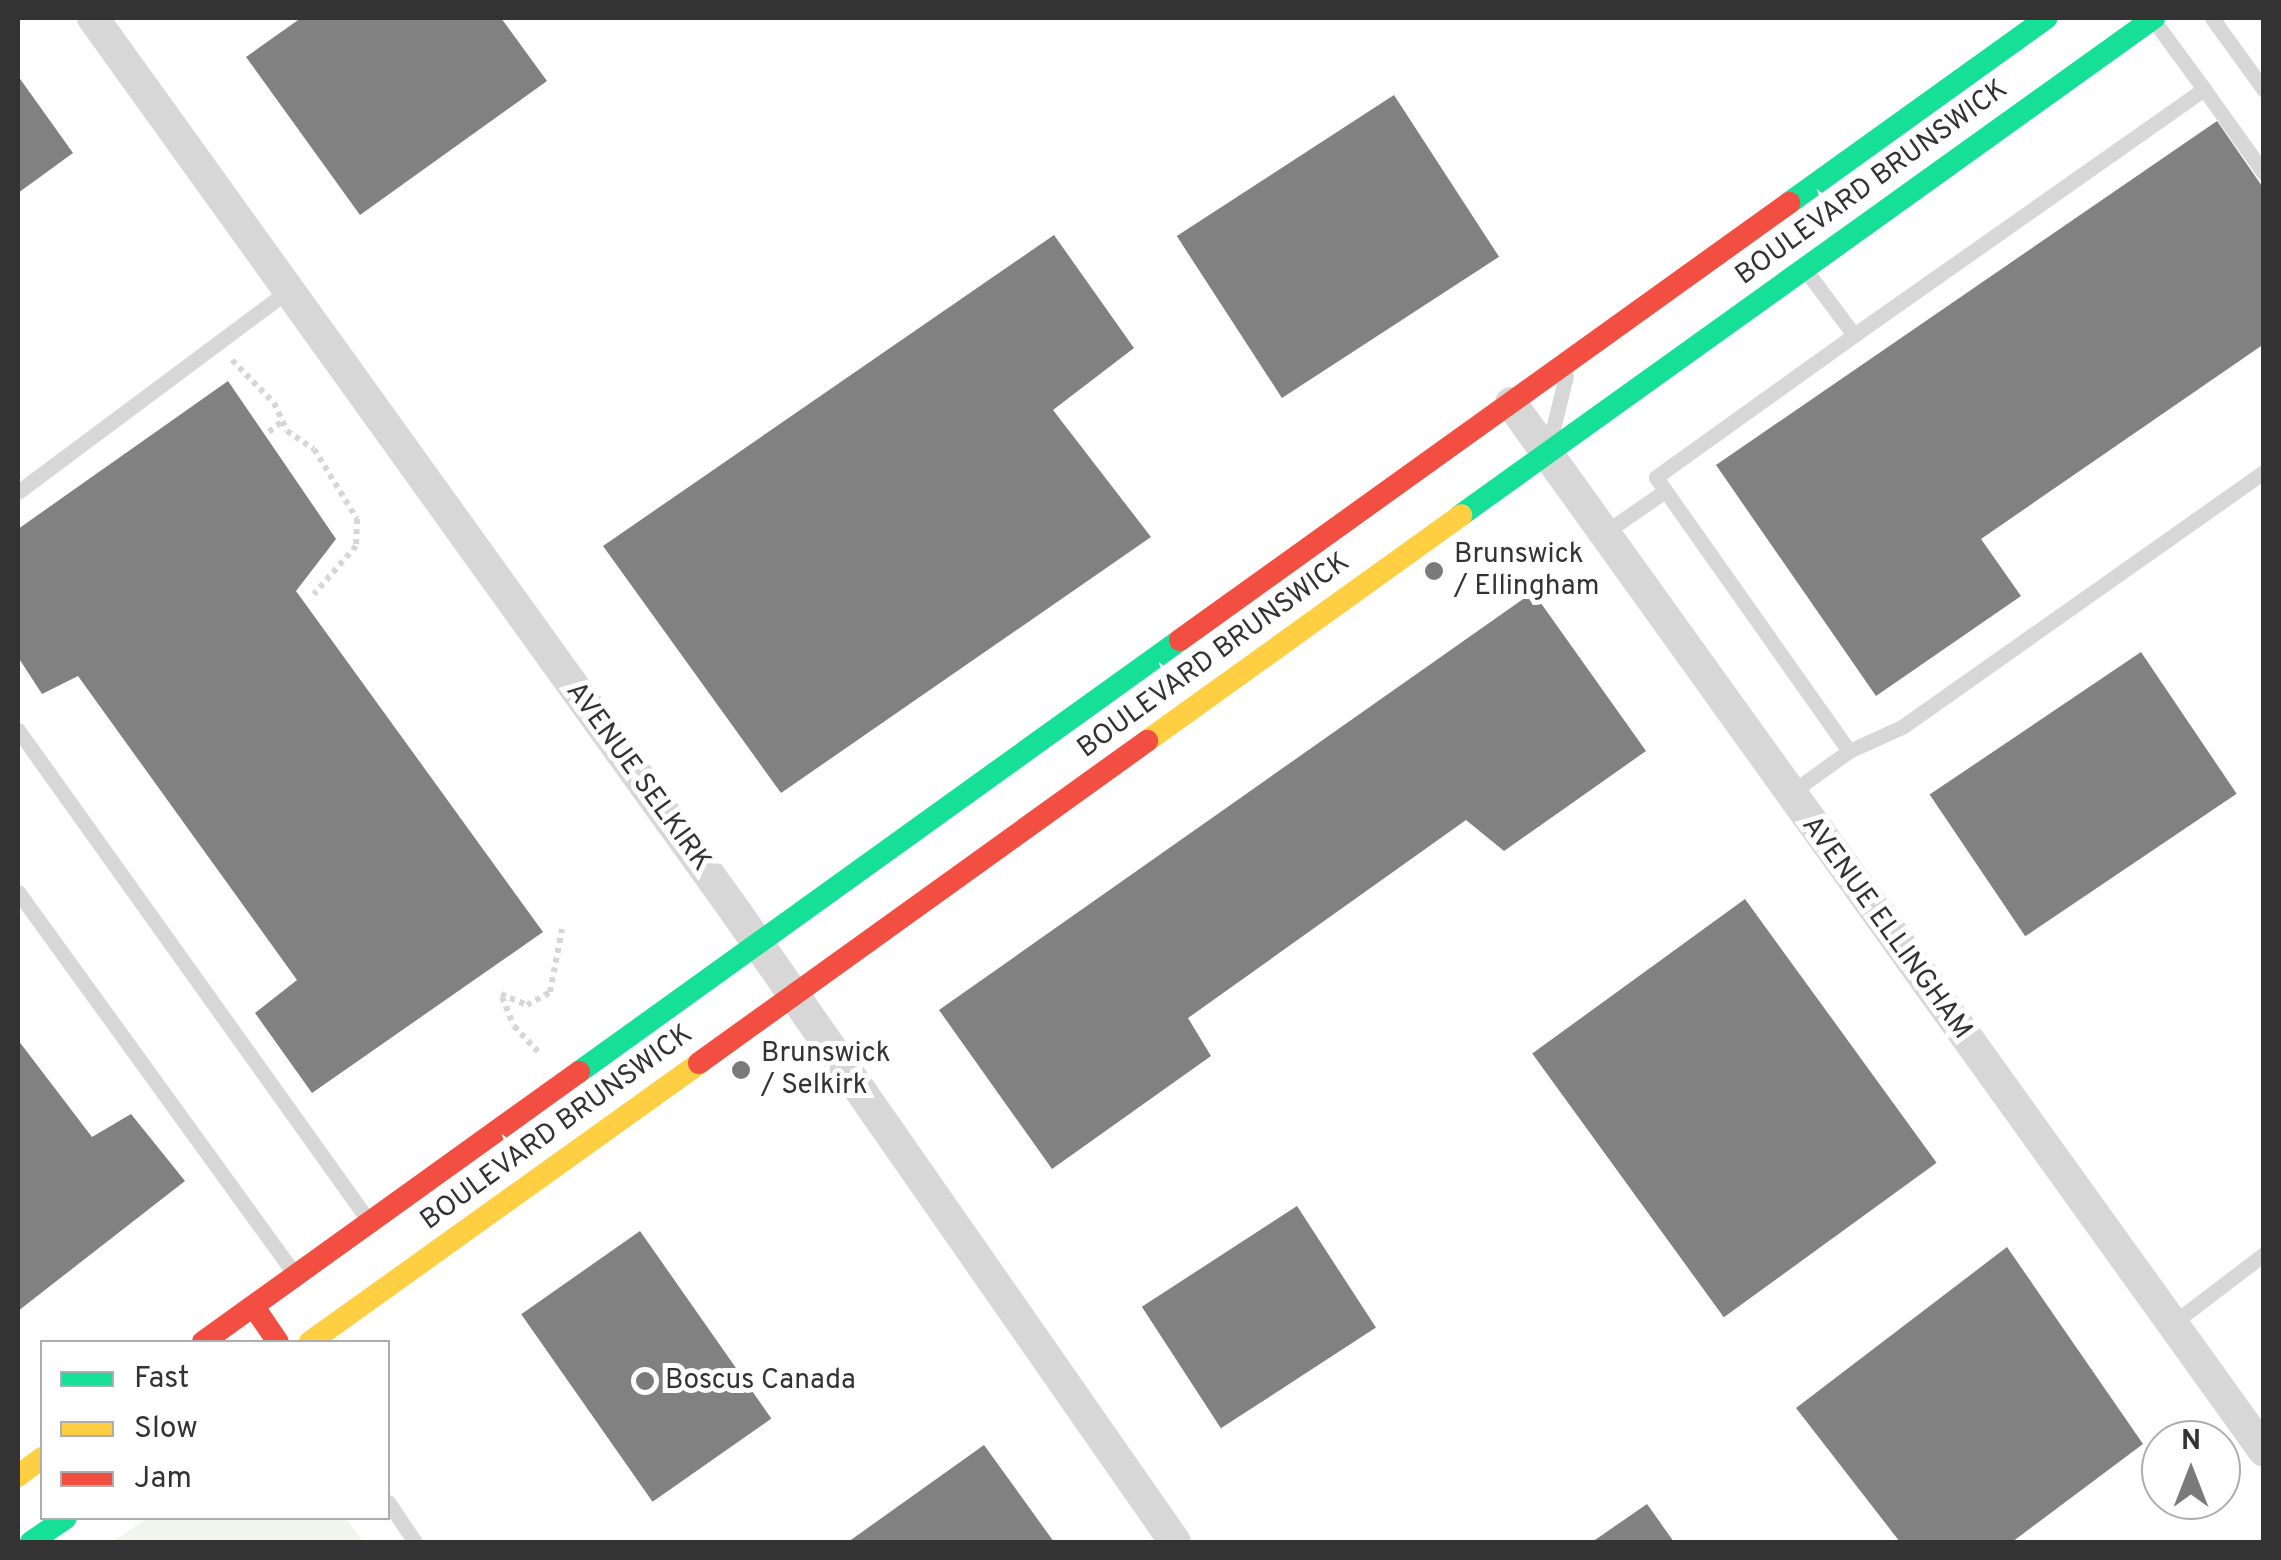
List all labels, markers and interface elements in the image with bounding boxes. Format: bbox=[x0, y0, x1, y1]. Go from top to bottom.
street label: BOULEVARD BRUNSWICK bbox=[1729, 73, 2015, 293]
place label: Brunswick / Ellingham bbox=[1454, 538, 1600, 604]
street label: BOULEVARD BRUNSWICK bbox=[1071, 546, 1357, 766]
marker: Brunswick / Ellingham bbox=[1423, 560, 1445, 582]
street label: AVENUE SELKIRK bbox=[558, 676, 718, 878]
street label: AVENUE ELLINGHAM bbox=[1794, 810, 1978, 1046]
street label: BOULEVARD BRUNSWICK bbox=[414, 1018, 700, 1238]
place label: Brunswick / Selkirk bbox=[761, 1037, 891, 1103]
marker: Brunswick / Selkirk bbox=[730, 1059, 752, 1081]
legend bbox=[40, 1340, 390, 1520]
text: Fast bbox=[134, 1361, 189, 1398]
place label: Boscus Canada bbox=[665, 1364, 856, 1398]
marker: Boscus Canada bbox=[634, 1370, 656, 1392]
text: Slow bbox=[134, 1411, 198, 1448]
north arrow bbox=[2141, 1420, 2241, 1520]
text: N bbox=[2181, 1424, 2201, 1460]
text: Jam bbox=[134, 1461, 192, 1498]

